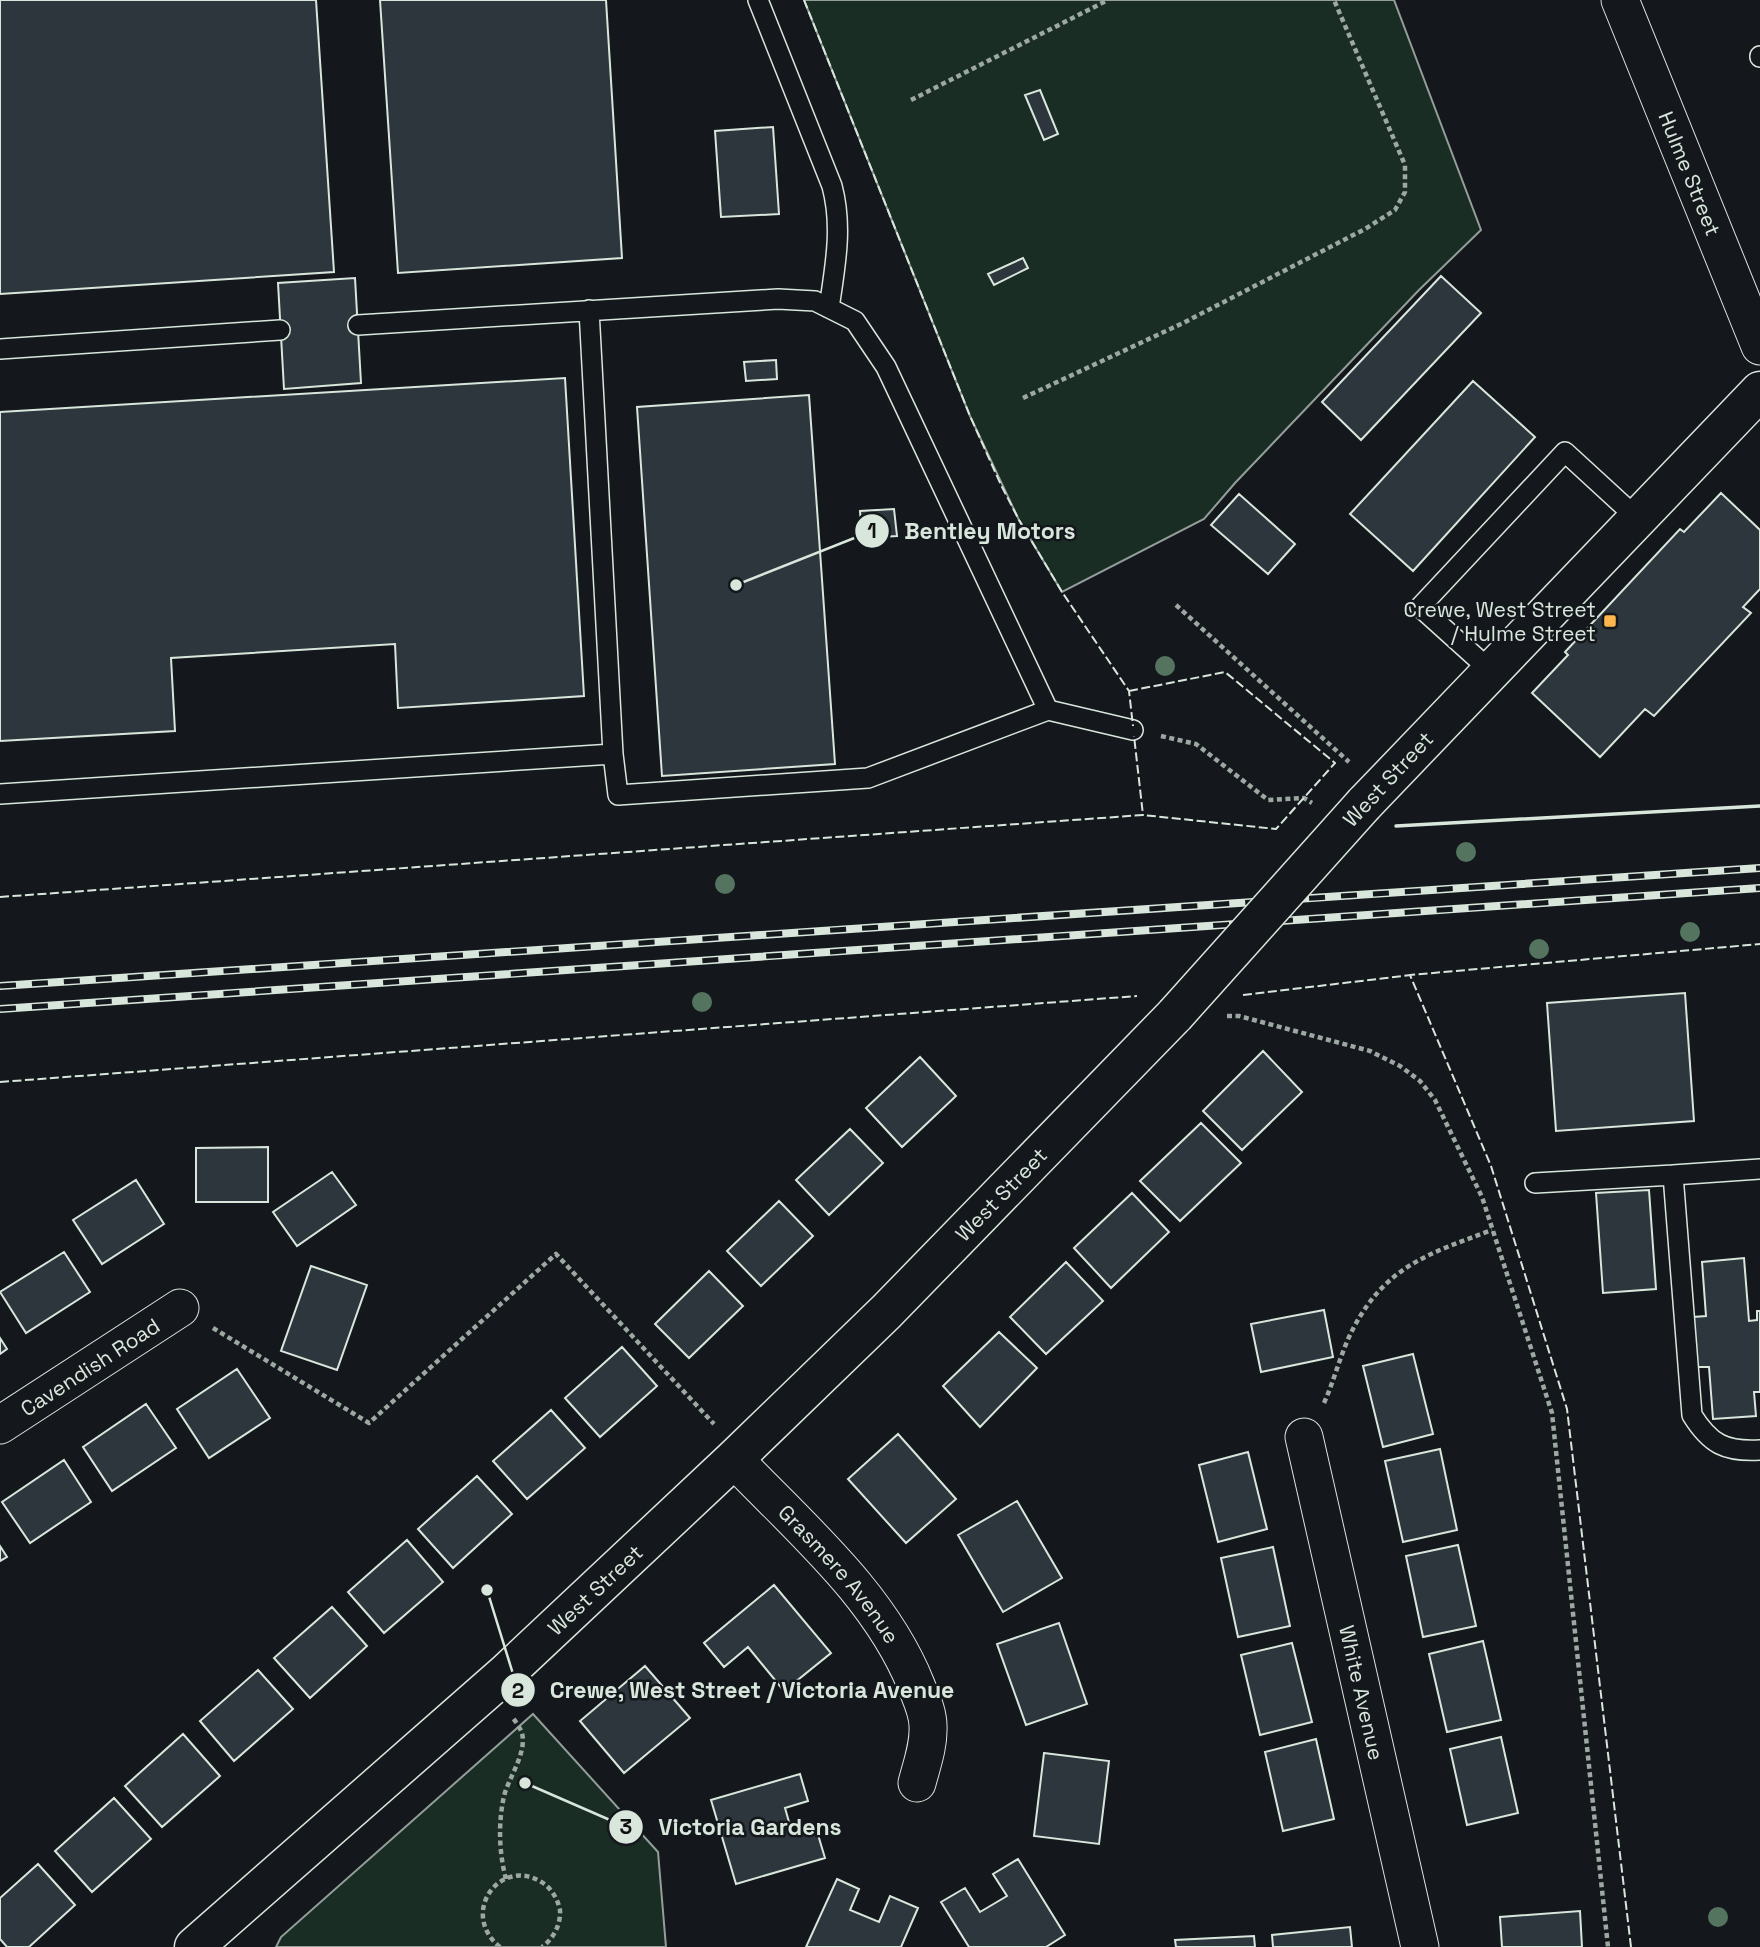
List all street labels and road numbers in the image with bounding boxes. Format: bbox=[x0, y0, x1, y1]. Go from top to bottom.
street label: Hulme Street bbox=[1653, 107, 1727, 240]
street label: West Street bbox=[1337, 726, 1439, 832]
street label: West Street bbox=[949, 1141, 1053, 1247]
street label: Cavendish Road bbox=[15, 1312, 165, 1422]
street label: Grasmere Avenue bbox=[773, 1498, 906, 1648]
street label: West Street bbox=[542, 1539, 648, 1641]
street label: White Avenue bbox=[1334, 1622, 1391, 1762]

